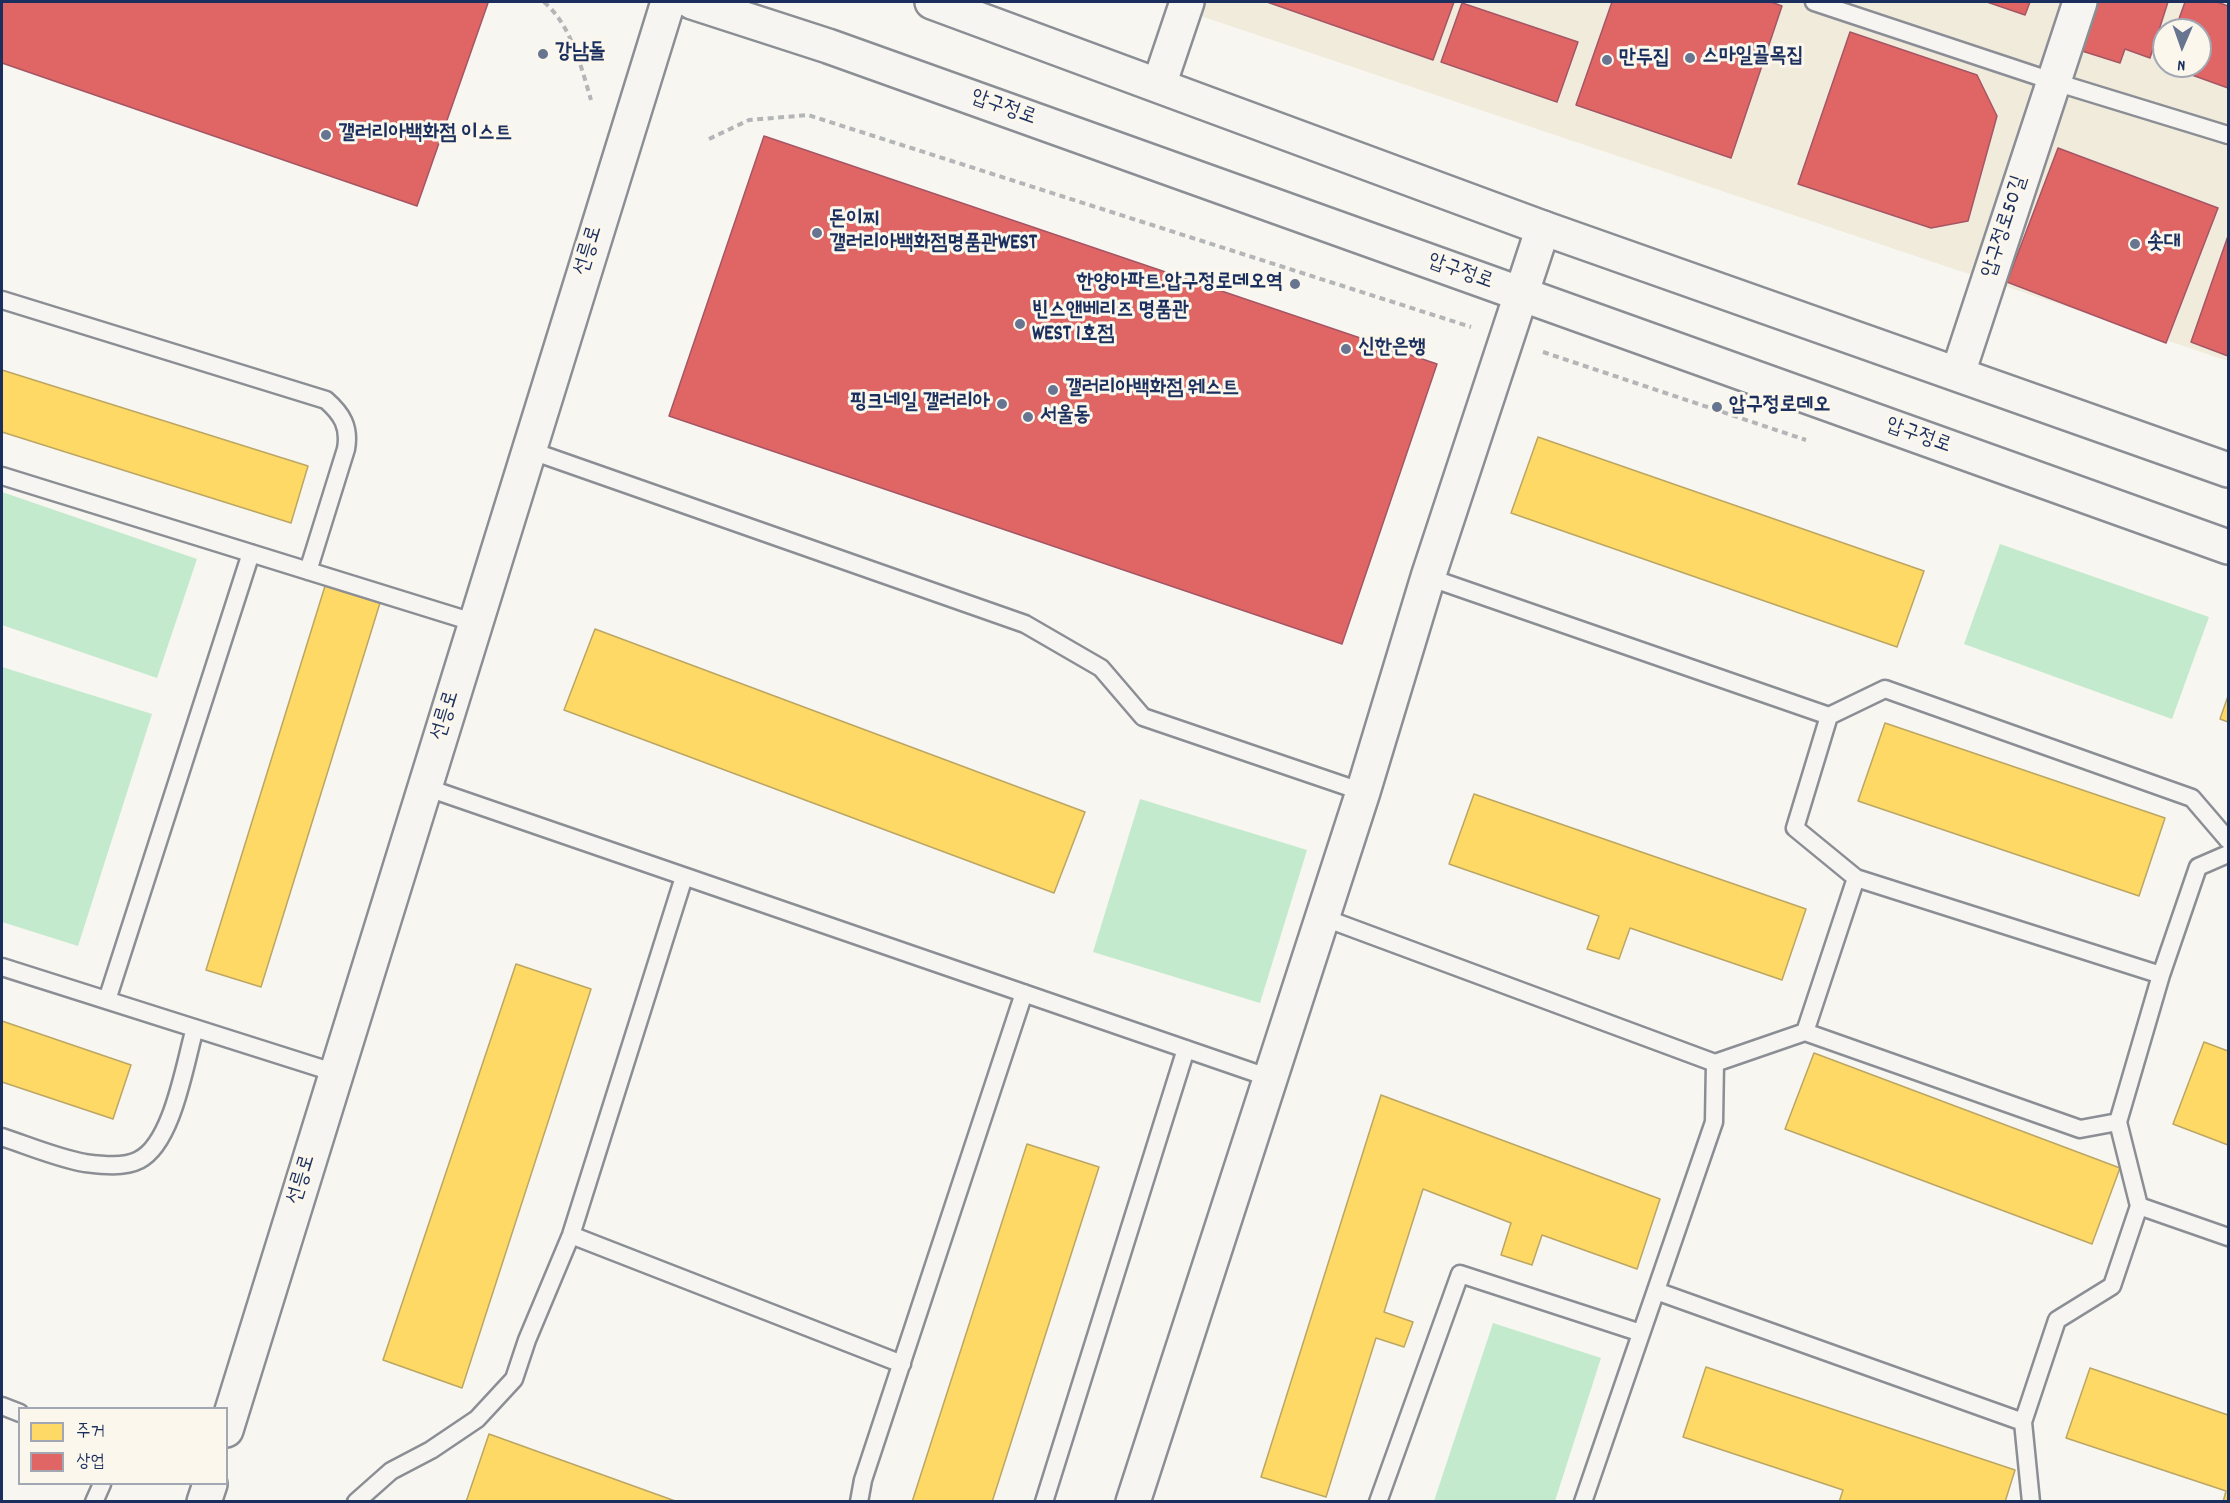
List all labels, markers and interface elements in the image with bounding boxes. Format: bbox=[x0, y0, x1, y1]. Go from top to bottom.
north arrow bbox=[2152, 18, 2212, 78]
place label: 강남돌 bbox=[555, 41, 606, 67]
place label: 스마일골목집 bbox=[1702, 45, 1803, 71]
marker: 강남돌 bbox=[536, 47, 550, 61]
place label: 만두집 bbox=[1619, 47, 1670, 73]
marker: 스마일골목집 bbox=[1683, 51, 1697, 65]
marker: 만두집 bbox=[1600, 53, 1614, 67]
text: N bbox=[2177, 53, 2186, 76]
street label: 압구정로 bbox=[967, 86, 1039, 132]
place label: 갤러리아백화점 이스트 bbox=[338, 122, 512, 148]
marker: 갤러리아백화점 이스트 bbox=[319, 128, 333, 142]
street label: 압구정로50길 bbox=[1978, 173, 2034, 281]
place label: 돈이찌 갤러리아백화점명품관WEST bbox=[829, 208, 1037, 258]
street label: 선릉로 bbox=[571, 223, 609, 279]
marker: 돈이찌 갤러리아백화점명품관WEST bbox=[810, 226, 824, 240]
place label: 솟대 bbox=[2147, 231, 2181, 257]
marker: 솟대 bbox=[2128, 237, 2142, 251]
street label: 압구정로 bbox=[1424, 250, 1496, 296]
place label: 한양아파트.압구정로데오역 bbox=[1077, 271, 1283, 297]
marker: 한양아파트.압구정로데오역 bbox=[1288, 277, 1302, 291]
place label: 빈스앤베리즈 명품관 WEST 1호점 bbox=[1032, 299, 1189, 349]
marker: 빈스앤베리즈 명품관 WEST 1호점 bbox=[1013, 317, 1027, 331]
place label: 신한은행 bbox=[1358, 336, 1426, 362]
marker: 신한은행 bbox=[1339, 342, 1353, 356]
place label: 갤러리아백화점 웨스트 bbox=[1065, 377, 1239, 403]
marker: 갤러리아백화점 웨스트 bbox=[1046, 383, 1060, 397]
place label: 핑크네일 갤러리아 bbox=[850, 391, 990, 417]
place label: 압구정로데오 bbox=[1729, 394, 1830, 420]
marker: 핑크네일 갤러리아 bbox=[995, 397, 1009, 411]
marker: 압구정로데오 bbox=[1710, 400, 1724, 414]
place label: 서울동 bbox=[1040, 404, 1091, 430]
marker: 서울동 bbox=[1021, 410, 1035, 424]
street label: 압구정로 bbox=[1882, 414, 1954, 460]
street label: 선릉로 bbox=[428, 688, 466, 744]
street label: 선릉로 bbox=[284, 1152, 322, 1208]
legend bbox=[18, 1407, 228, 1485]
text: 주거 bbox=[76, 1420, 105, 1445]
text: 상업 bbox=[76, 1450, 105, 1475]

